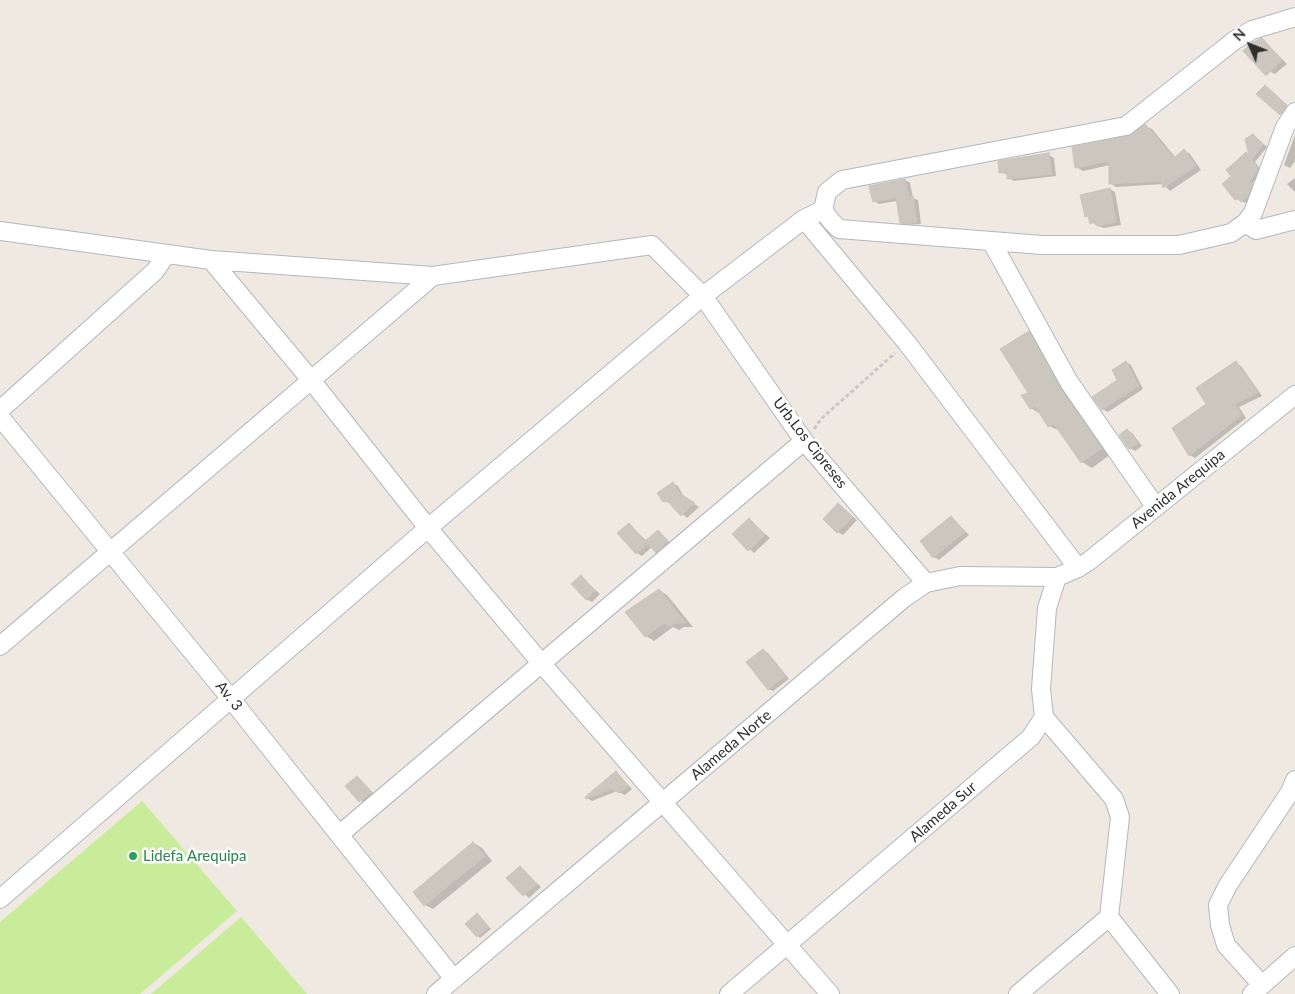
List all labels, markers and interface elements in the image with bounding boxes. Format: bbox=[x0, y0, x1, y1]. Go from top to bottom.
north arrow bbox=[1225, 20, 1275, 70]
text: N bbox=[1229, 24, 1249, 44]
street label: Urb.Los Cipreses bbox=[769, 394, 851, 492]
street label: Avenida Arequipa bbox=[1127, 445, 1229, 533]
street label: Av. 3 bbox=[212, 678, 246, 714]
street label: Alameda Norte bbox=[687, 706, 775, 784]
street label: Alameda Sur bbox=[906, 778, 980, 846]
place label: Lidefa Arequipa bbox=[143, 847, 246, 865]
marker: Lidefa Arequipa bbox=[127, 850, 139, 862]

